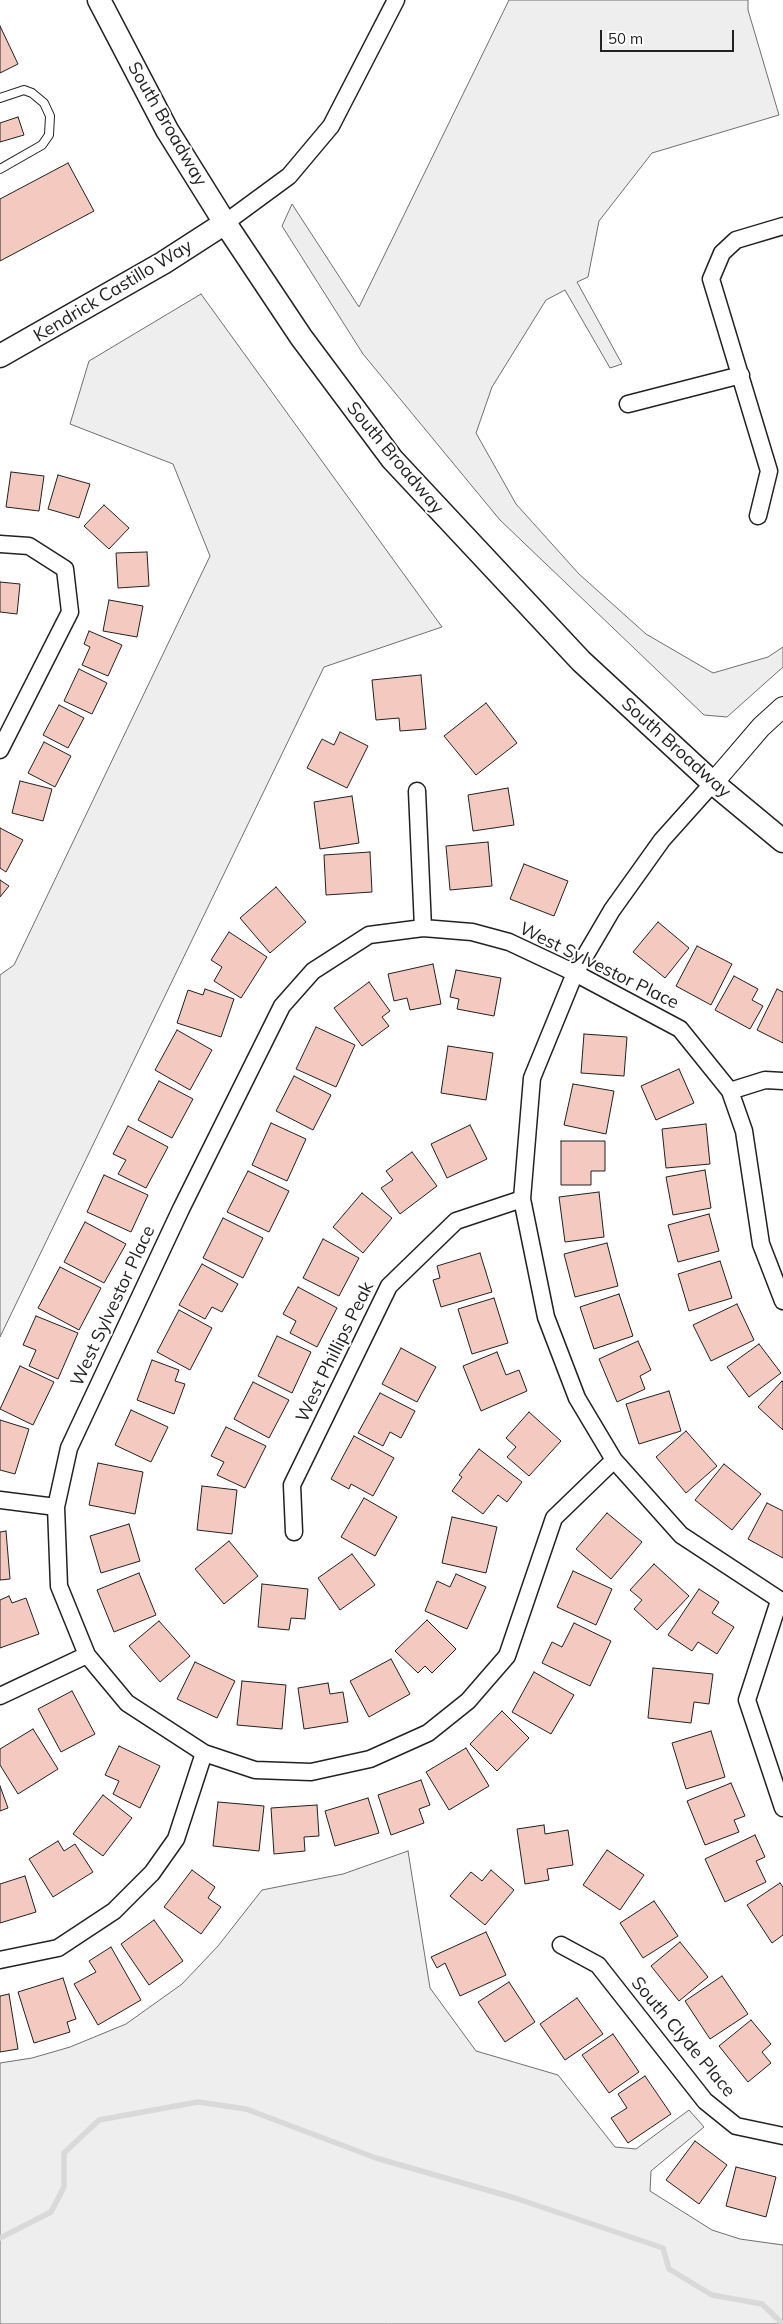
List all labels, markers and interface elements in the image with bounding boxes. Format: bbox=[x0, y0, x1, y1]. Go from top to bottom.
scale bar bbox=[603, 20, 737, 52]
text: 50 m bbox=[608, 29, 643, 48]
street label: South Broadway bbox=[123, 58, 211, 190]
street label: Kendrick Castillo Way bbox=[30, 235, 196, 347]
street label: South Broadway bbox=[342, 398, 448, 518]
street label: South Broadway bbox=[617, 693, 735, 803]
street label: West Sylvestor Place bbox=[516, 918, 682, 1014]
street label: West Sylvestor Place bbox=[66, 1222, 160, 1390]
street label: West Phillips Peak bbox=[292, 1278, 378, 1426]
street label: South Clyde Place bbox=[626, 1973, 740, 2101]

